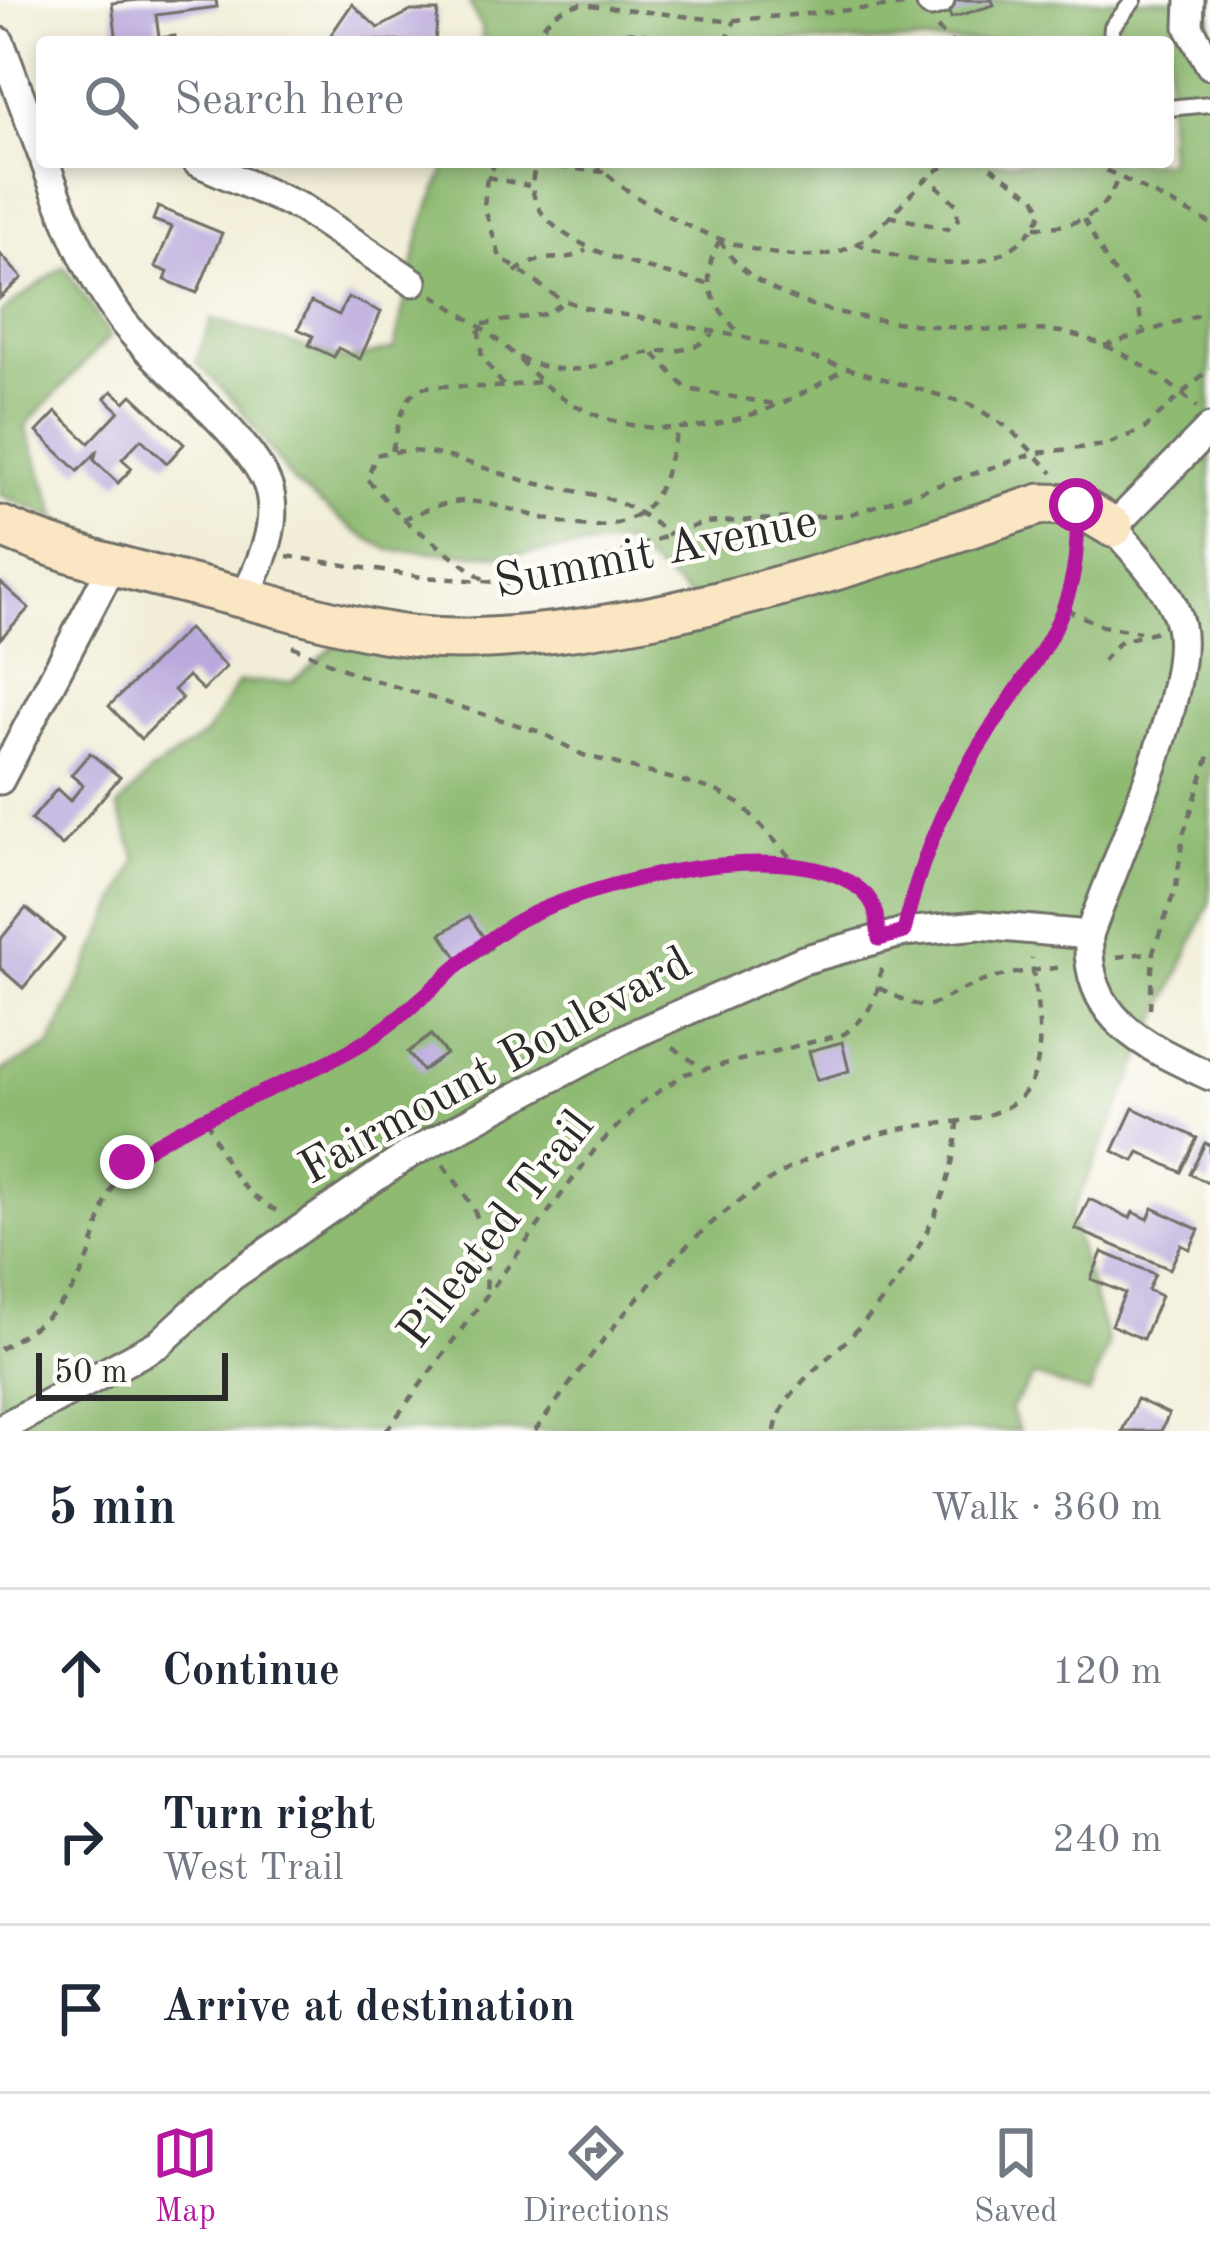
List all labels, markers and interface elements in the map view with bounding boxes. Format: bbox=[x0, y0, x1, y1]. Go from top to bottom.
search box bbox=[36, 36, 1174, 168]
icon: search bbox=[78, 69, 144, 135]
text: Search here bbox=[174, 79, 404, 124]
route start bbox=[1049, 478, 1103, 532]
street label: Summit Avenue bbox=[491, 498, 821, 608]
street label: Fairmount Boulevard bbox=[292, 939, 700, 1195]
street label: Pileated Trail bbox=[390, 1103, 604, 1357]
route end bbox=[100, 1135, 154, 1189]
scale bar bbox=[36, 1347, 228, 1400]
text: 50 m bbox=[54, 1357, 128, 1390]
text: 5 min bbox=[48, 1484, 176, 1535]
text: Walk · 360 m bbox=[931, 1489, 1162, 1528]
icon: ahead bbox=[48, 1640, 114, 1706]
text: Continue bbox=[162, 1650, 340, 1695]
text: 120 m bbox=[1052, 1653, 1162, 1692]
text: Turn right bbox=[162, 1794, 375, 1839]
icon: right bbox=[48, 1808, 114, 1874]
text: 240 m bbox=[1052, 1821, 1162, 1860]
text: West Trail bbox=[162, 1849, 344, 1888]
icon: arrive bbox=[48, 1976, 114, 2042]
text: Arrive at destination bbox=[162, 1986, 575, 2031]
tab: Map bbox=[152, 2120, 218, 2233]
tab: Directions bbox=[523, 2120, 669, 2233]
tab: Saved bbox=[974, 2120, 1058, 2233]

